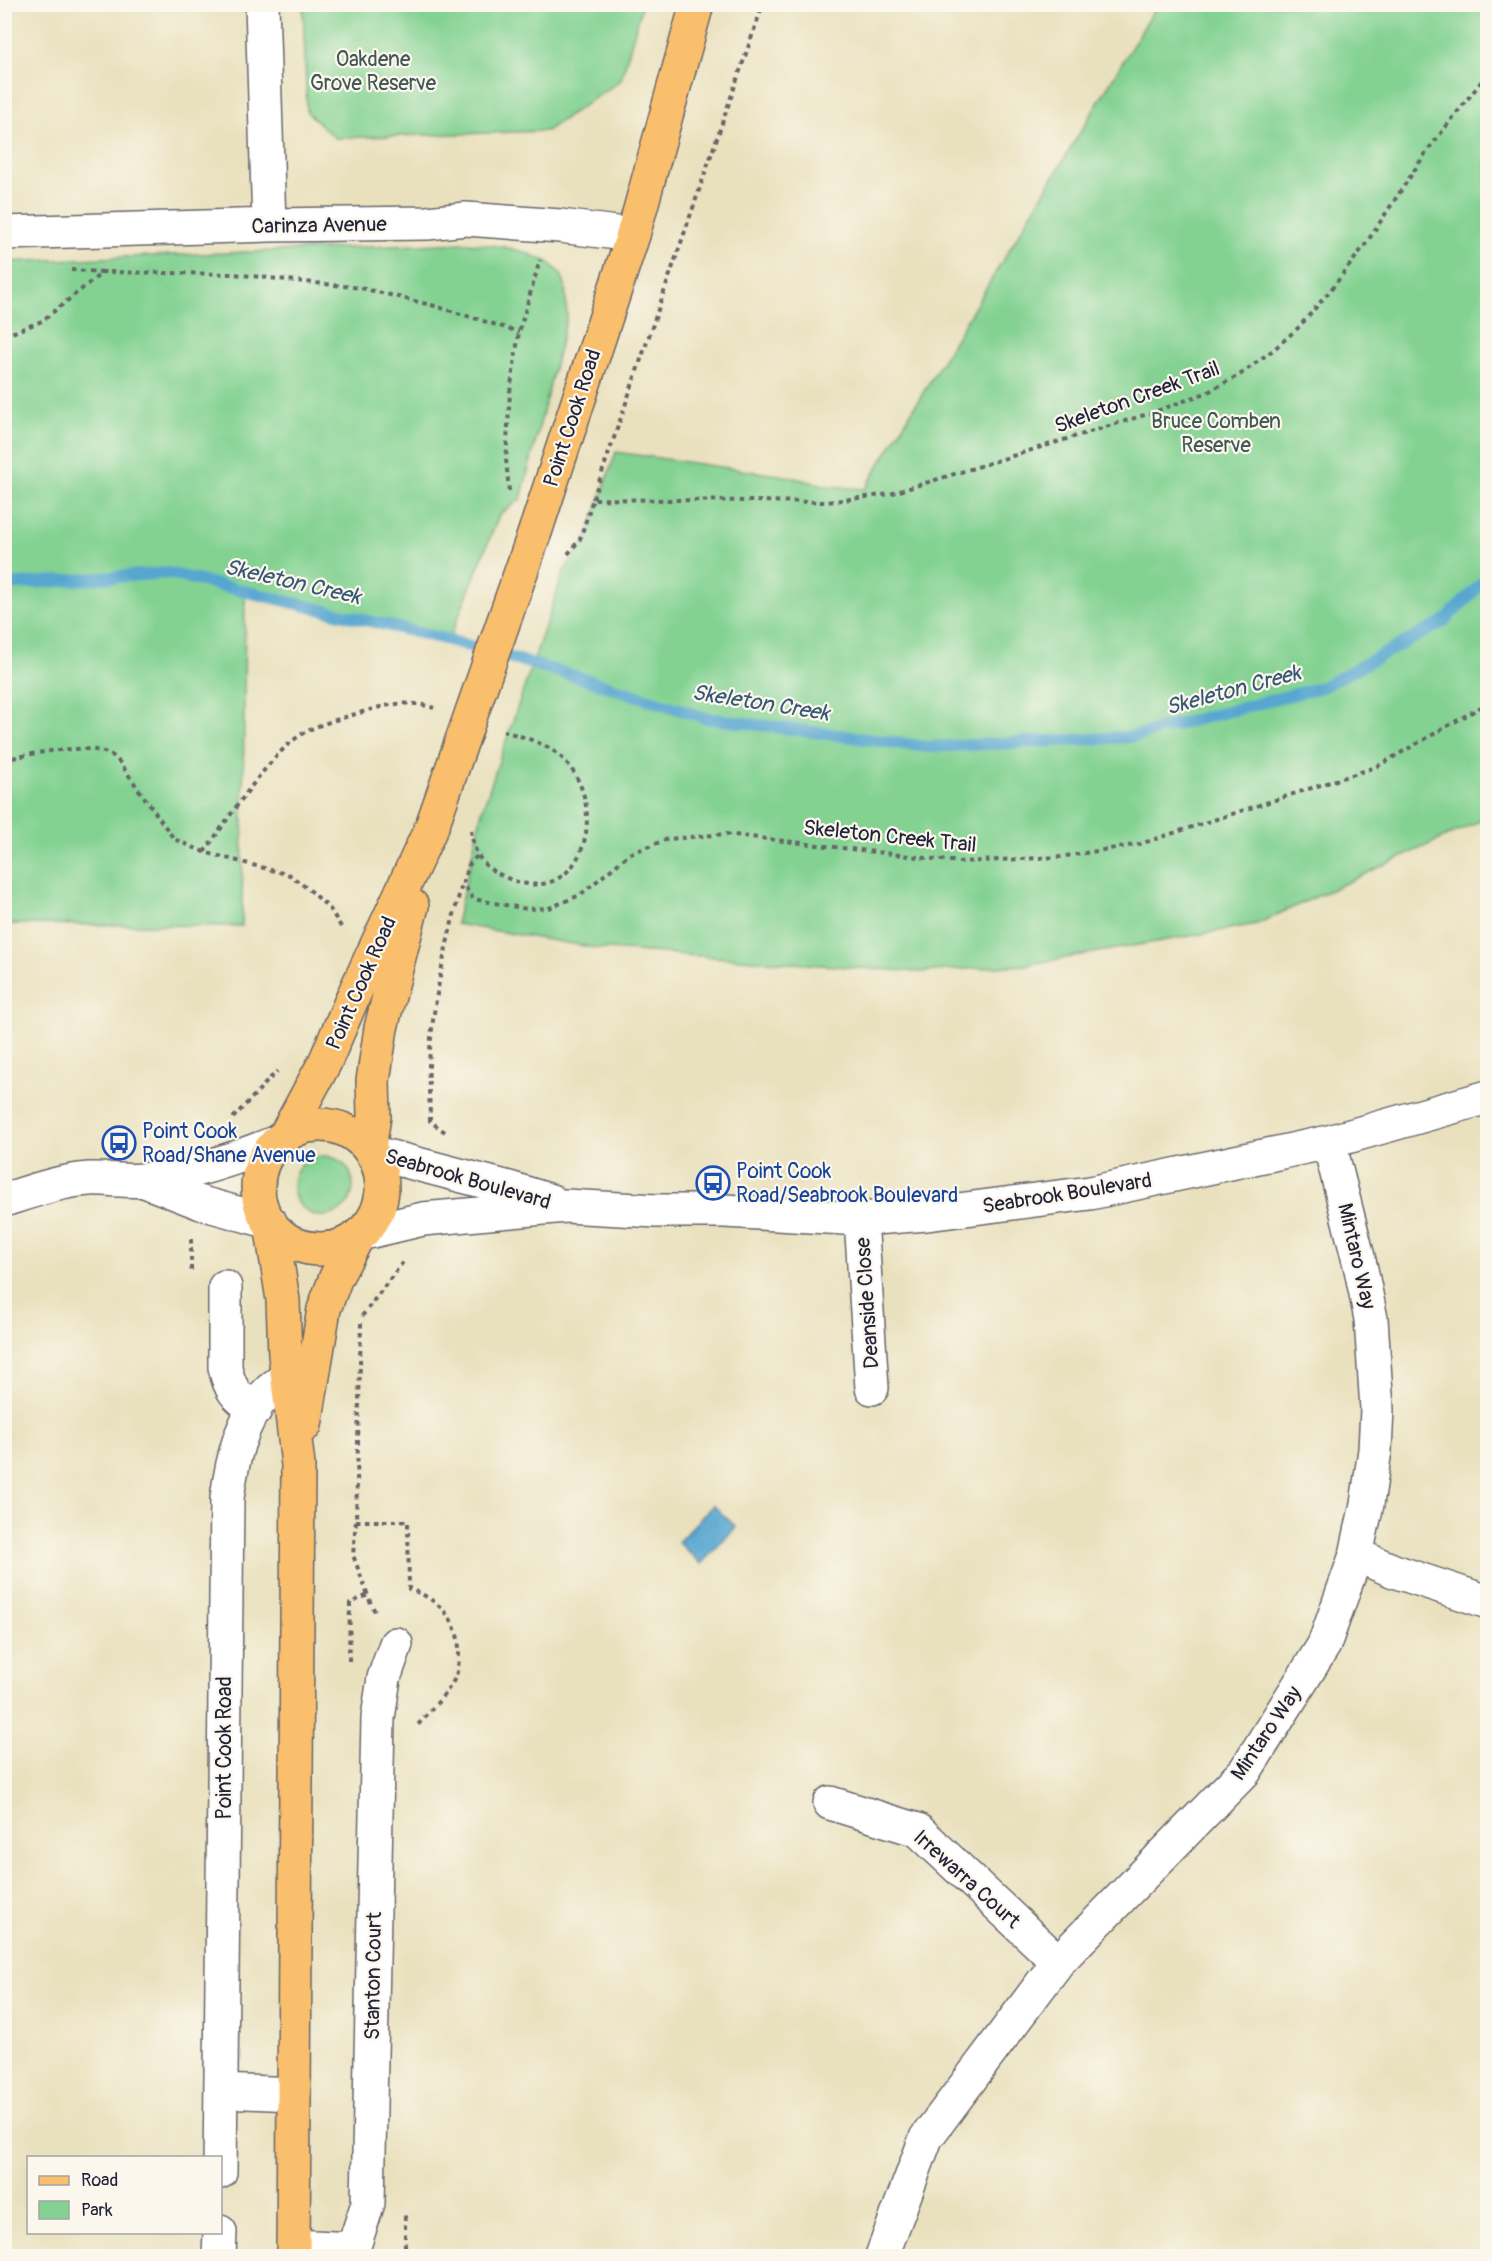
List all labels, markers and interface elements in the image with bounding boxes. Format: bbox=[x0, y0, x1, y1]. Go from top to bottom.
park label: Oakdene Grove Reserve bbox=[310, 46, 437, 97]
street label: Carinza Avenue bbox=[251, 211, 388, 240]
street label: Point Cook Road bbox=[537, 346, 607, 491]
street label: Skeleton Creek Trail bbox=[1051, 355, 1223, 440]
park label: Bruce Comben Reserve bbox=[1151, 408, 1281, 459]
water label: Skeleton Creek bbox=[222, 553, 365, 612]
water label: Skeleton Creek bbox=[1163, 658, 1306, 721]
water label: Skeleton Creek bbox=[690, 678, 833, 728]
street label: Skeleton Creek Trail bbox=[802, 814, 978, 859]
street label: Point Cook Road bbox=[320, 912, 403, 1054]
place label: Point Cook Road/Shane Avenue bbox=[142, 1118, 316, 1169]
bus stop icon: Point Cook Road/Shane Avenue bbox=[101, 1125, 137, 1161]
street label: Seabrook Boulevard bbox=[382, 1143, 554, 1216]
place label: Point Cook Road/Seabrook Boulevard bbox=[736, 1158, 958, 1209]
bus stop icon: Point Cook Road/Seabrook Boulevard bbox=[695, 1165, 731, 1201]
street label: Seabrook Boulevard bbox=[980, 1167, 1154, 1220]
street label: Mintaro Way bbox=[1331, 1200, 1382, 1312]
street label: Deanside Close bbox=[849, 1236, 886, 1370]
street label: Point Cook Road bbox=[211, 1676, 238, 1820]
street label: Mintaro Way bbox=[1225, 1681, 1308, 1786]
street label: Irrewarra Court bbox=[908, 1824, 1026, 1935]
street label: Stanton Court bbox=[359, 1911, 388, 2040]
legend bbox=[27, 2156, 222, 2234]
text: Road bbox=[81, 2169, 118, 2192]
text: Park bbox=[81, 2199, 113, 2222]

